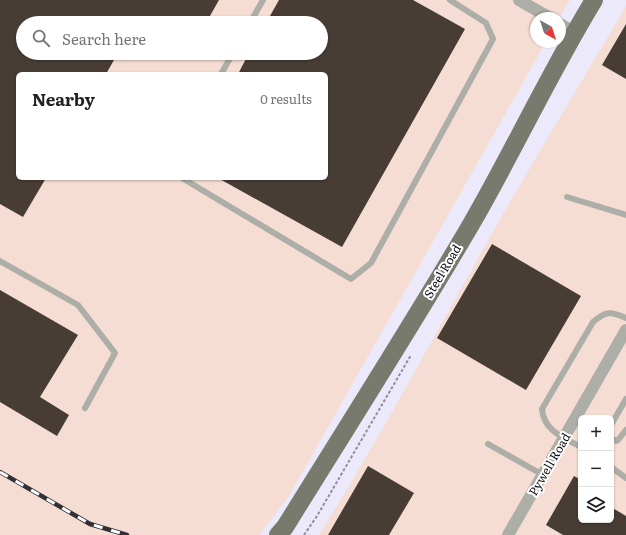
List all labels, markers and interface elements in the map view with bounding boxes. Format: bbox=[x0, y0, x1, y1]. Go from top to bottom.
north arrow bbox=[530, 12, 566, 48]
search box bbox=[16, 16, 328, 60]
icon: search bbox=[30, 27, 52, 49]
text: Search here bbox=[62, 27, 146, 50]
text: Nearby bbox=[32, 86, 95, 111]
text: 0 results bbox=[260, 89, 312, 108]
street label: Steel Road bbox=[419, 240, 465, 301]
map controls bbox=[578, 415, 614, 523]
button: + bbox=[578, 415, 614, 451]
street label: Pywell Road bbox=[524, 429, 575, 499]
button: − bbox=[578, 451, 614, 487]
button: layers bbox=[578, 487, 614, 523]

